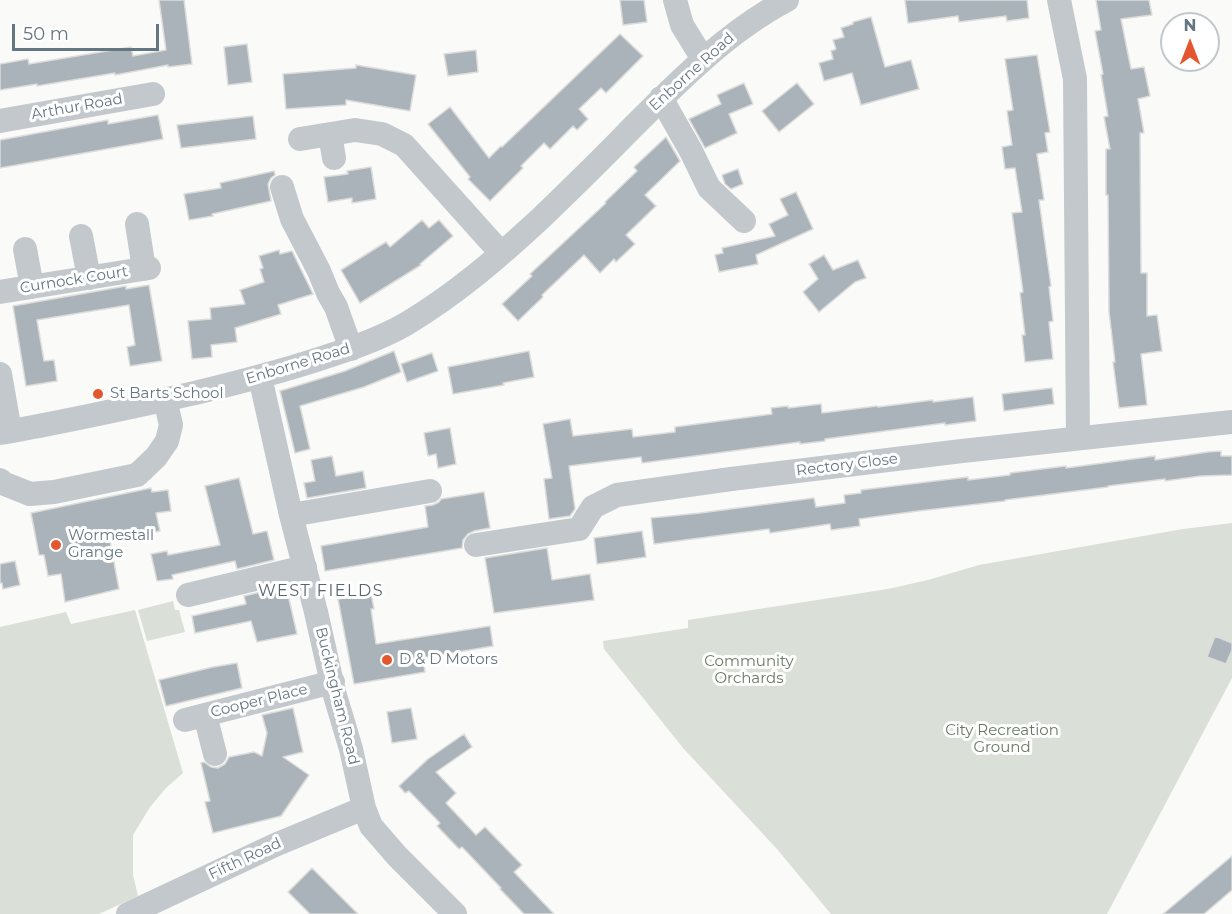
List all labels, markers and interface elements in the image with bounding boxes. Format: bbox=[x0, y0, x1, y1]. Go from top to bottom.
scale bar bbox=[15, 12, 162, 50]
north arrow bbox=[1160, 12, 1220, 72]
text: N bbox=[1184, 16, 1196, 35]
text: 50 m bbox=[23, 23, 69, 45]
street label: Enborne Road bbox=[646, 29, 738, 115]
street label: Arthur Road bbox=[30, 90, 124, 124]
street label: Curnock Court bbox=[19, 263, 129, 297]
street label: Enborne Road bbox=[244, 340, 352, 388]
place label: St Barts School bbox=[110, 385, 224, 403]
marker: St Barts School bbox=[91, 387, 105, 401]
street label: Rectory Close bbox=[795, 450, 899, 480]
place label: Wormestall Grange bbox=[68, 527, 154, 562]
marker: Wormestall Grange bbox=[49, 538, 63, 552]
district label: WEST FIELDS bbox=[258, 581, 384, 601]
street label: Buckingham Road bbox=[311, 625, 363, 767]
place label: D & D Motors bbox=[399, 651, 498, 669]
marker: D & D Motors bbox=[380, 653, 394, 667]
park label: Community Orchards bbox=[704, 653, 794, 688]
street label: Cooper Place bbox=[209, 680, 309, 722]
park label: City Recreation Ground bbox=[945, 722, 1059, 757]
street label: Fifth Road bbox=[206, 834, 284, 884]

